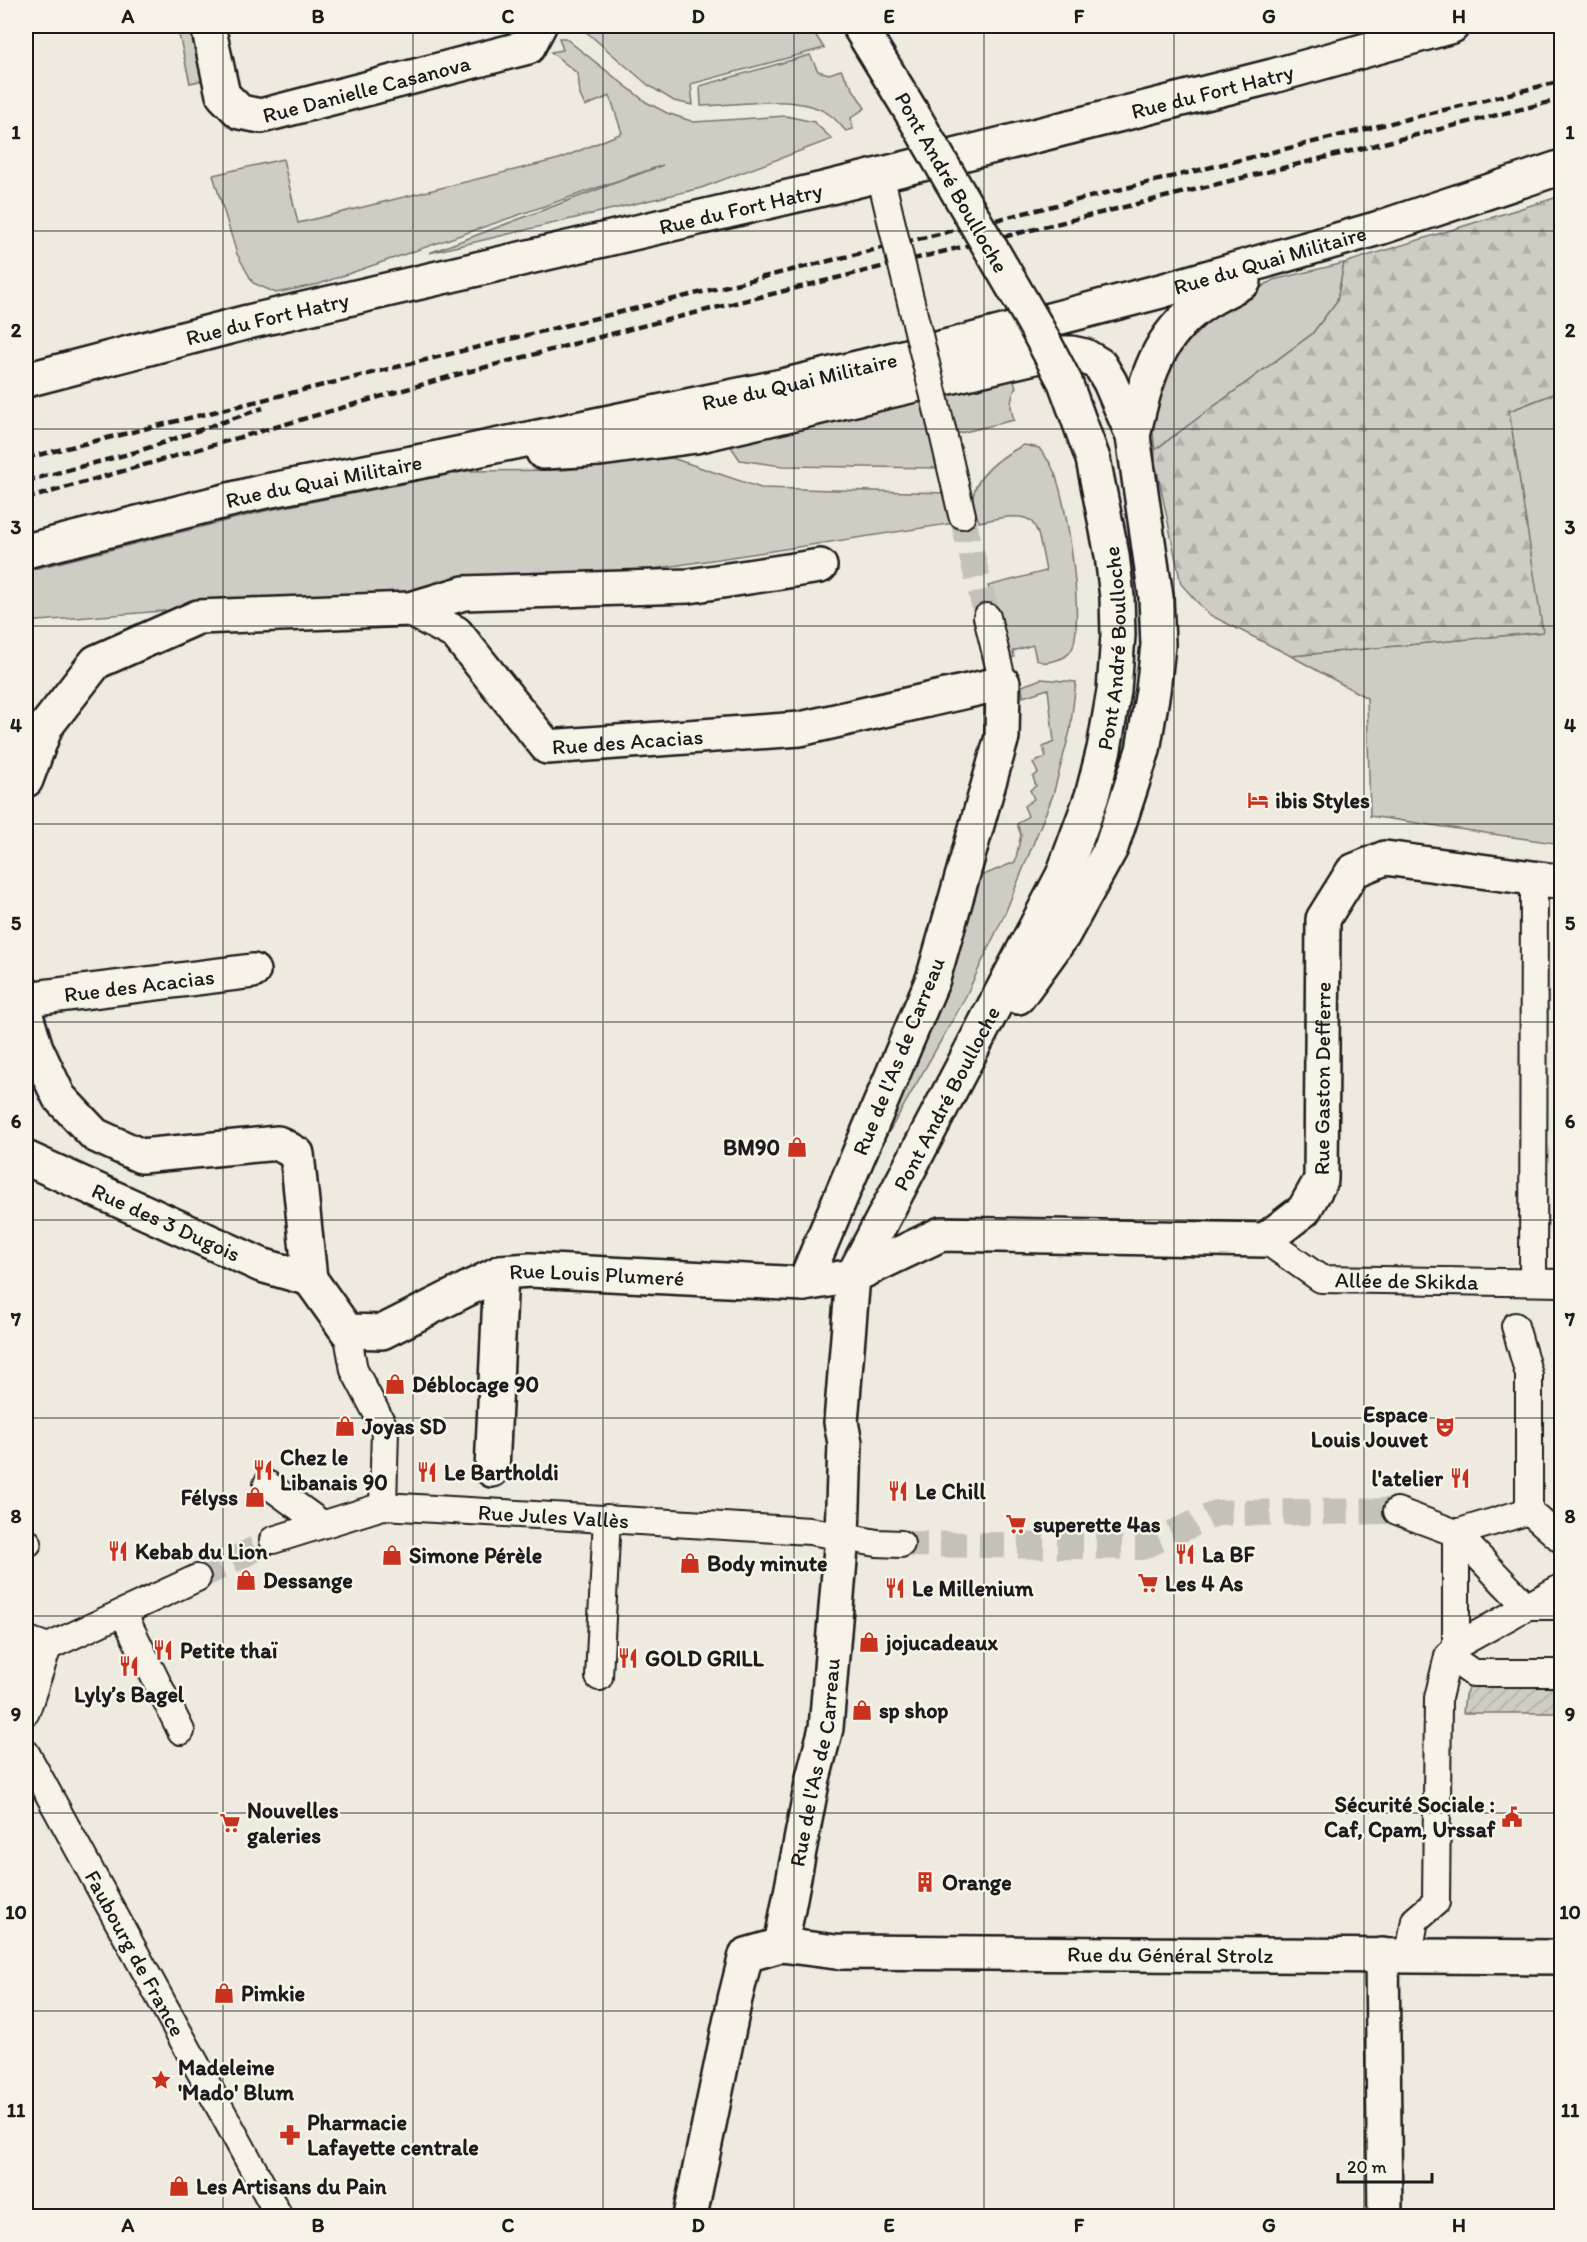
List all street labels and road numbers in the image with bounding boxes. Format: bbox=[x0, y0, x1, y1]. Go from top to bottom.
street label: Rue Danielle Casanova bbox=[260, 49, 474, 129]
street label: Rue du Fort Hatry bbox=[1128, 58, 1297, 125]
street label: Pont André Boulloche bbox=[889, 87, 1014, 278]
street label: Rue du Fort Hatry bbox=[656, 176, 825, 240]
street label: Rue du Quai Militaire bbox=[1170, 219, 1370, 301]
street label: Rue du Fort Hatry bbox=[183, 286, 352, 352]
street label: Rue du Quai Militaire bbox=[699, 346, 900, 416]
street label: Rue du Quai Militaire bbox=[223, 448, 424, 514]
street label: Pont André Boulloche bbox=[1091, 544, 1132, 752]
street label: Rue des Acacias bbox=[551, 723, 704, 761]
street label: Rue de l'As de Carreau bbox=[846, 953, 951, 1159]
street label: Rue des Acacias bbox=[62, 963, 216, 1008]
street label: Rue Gaston Defferre bbox=[1308, 982, 1337, 1175]
street label: Pont André Boulloche bbox=[887, 1002, 1006, 1195]
street label: Rue des 3 Dugois bbox=[88, 1177, 244, 1268]
street label: Rue Louis Plumeré bbox=[508, 1257, 685, 1292]
street label: Allée de Skikda bbox=[1335, 1266, 1479, 1296]
street label: Rue Jules Vallès bbox=[477, 1499, 630, 1534]
street label: Rue de l'As de Carreau bbox=[783, 1657, 846, 1869]
street label: Faubourg de France bbox=[79, 1866, 191, 2041]
street label: Rue du Général Strolz bbox=[1067, 1941, 1273, 1969]

